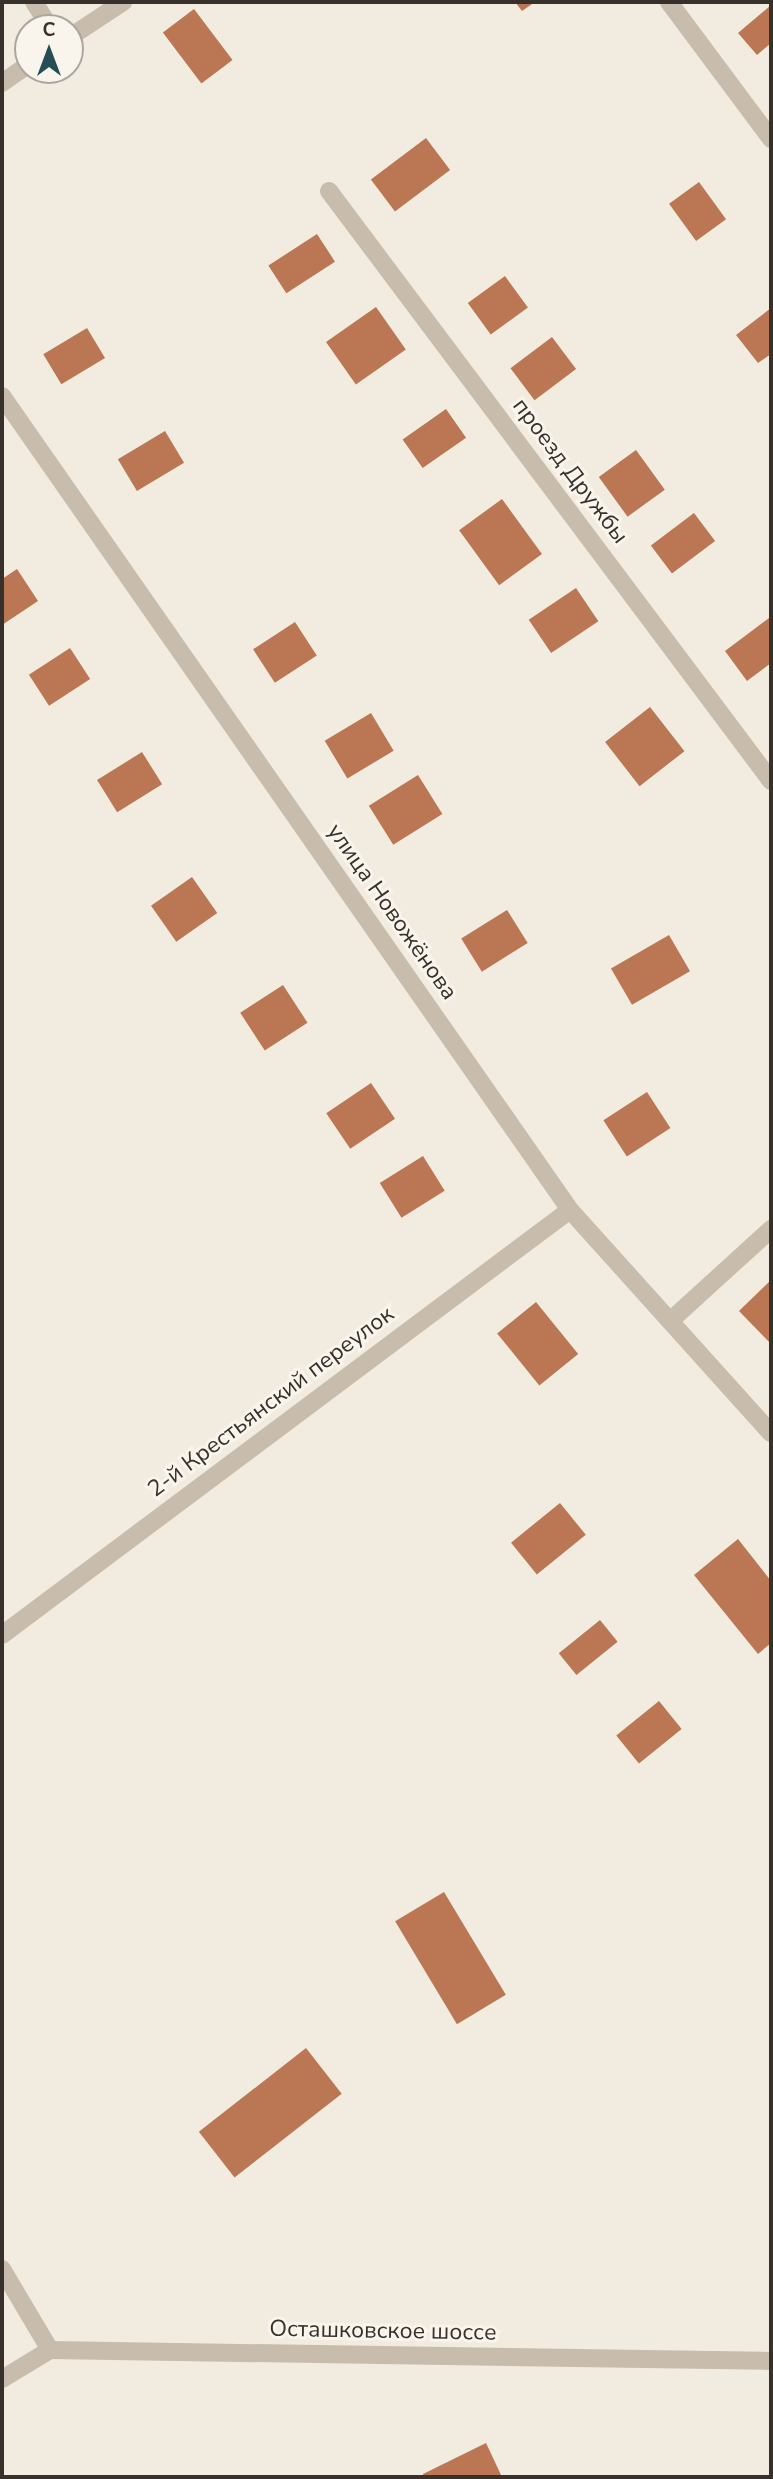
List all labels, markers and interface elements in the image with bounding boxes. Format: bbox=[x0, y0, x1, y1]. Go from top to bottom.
north arrow bbox=[14, 14, 84, 84]
text: С bbox=[43, 17, 55, 43]
street label: проезд Дружбы bbox=[506, 393, 634, 549]
street label: улица Новожёнова bbox=[321, 819, 463, 1005]
street label: 2-й Крестьянский переулок bbox=[143, 1301, 399, 1503]
street label: Осташковское шоссе bbox=[269, 2315, 497, 2347]

